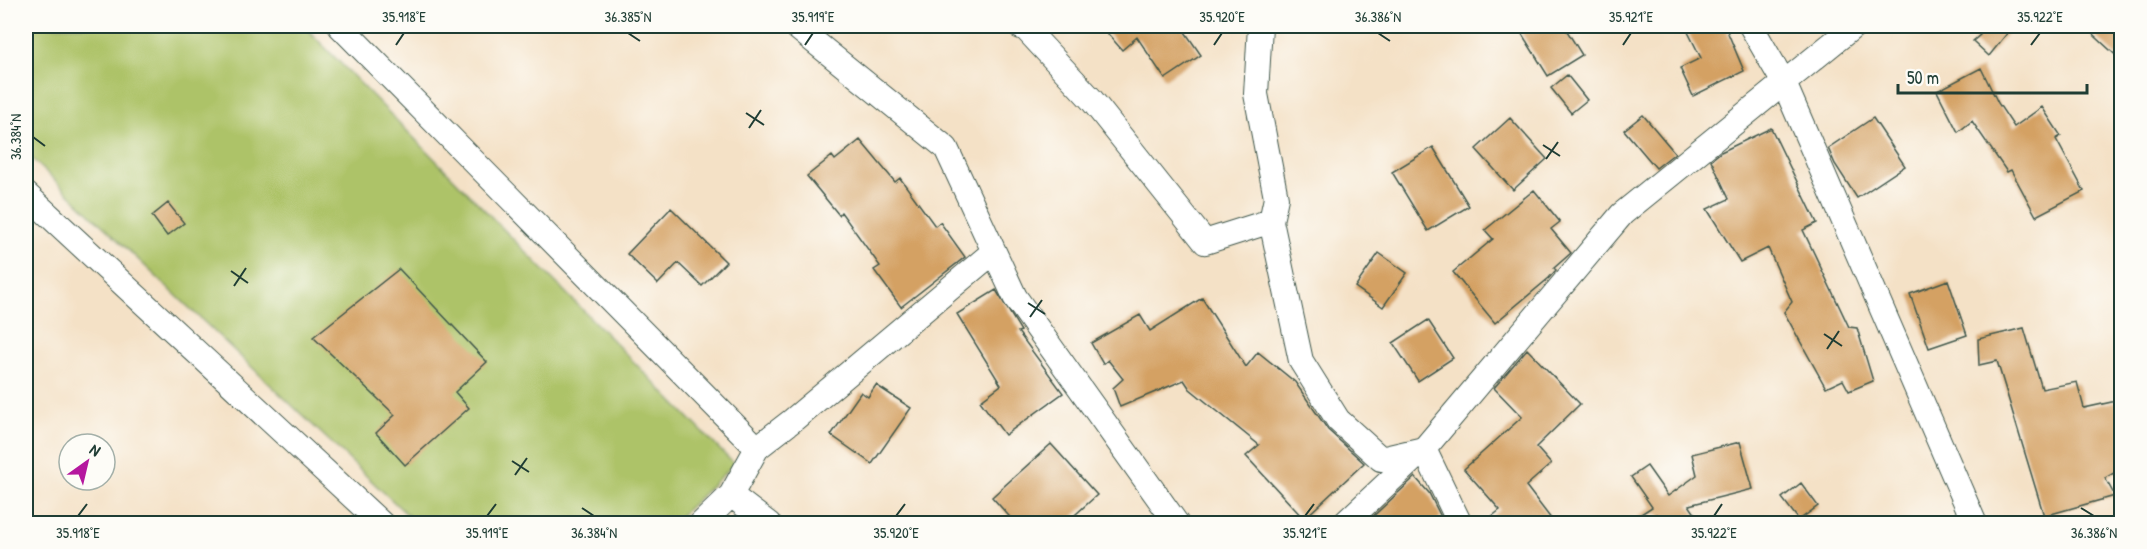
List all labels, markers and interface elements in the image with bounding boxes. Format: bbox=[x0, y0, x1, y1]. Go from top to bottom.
text: 35.918°E bbox=[382, 6, 426, 27]
text: 36.385°N bbox=[605, 6, 651, 27]
text: 35.919°E bbox=[792, 6, 835, 27]
text: 35.920°E bbox=[1199, 6, 1245, 27]
text: 36.386°N bbox=[1355, 6, 1401, 27]
text: 35.921°E bbox=[1609, 6, 1654, 27]
text: 35.922°E bbox=[2017, 6, 2063, 27]
scale bar bbox=[1898, 57, 2087, 95]
text: 50 m bbox=[1907, 65, 1939, 90]
text: 36.384°N bbox=[5, 114, 26, 160]
north arrow bbox=[57, 432, 117, 492]
text: N bbox=[86, 438, 105, 461]
text: 35.918°E bbox=[56, 522, 100, 543]
text: 35.919°E bbox=[466, 522, 509, 543]
text: 36.384°N bbox=[571, 522, 617, 543]
text: 35.920°E bbox=[873, 522, 919, 543]
text: 35.921°E bbox=[1283, 522, 1328, 543]
text: 35.922°E bbox=[1691, 522, 1737, 543]
text: 36.386°N bbox=[2071, 522, 2117, 543]

